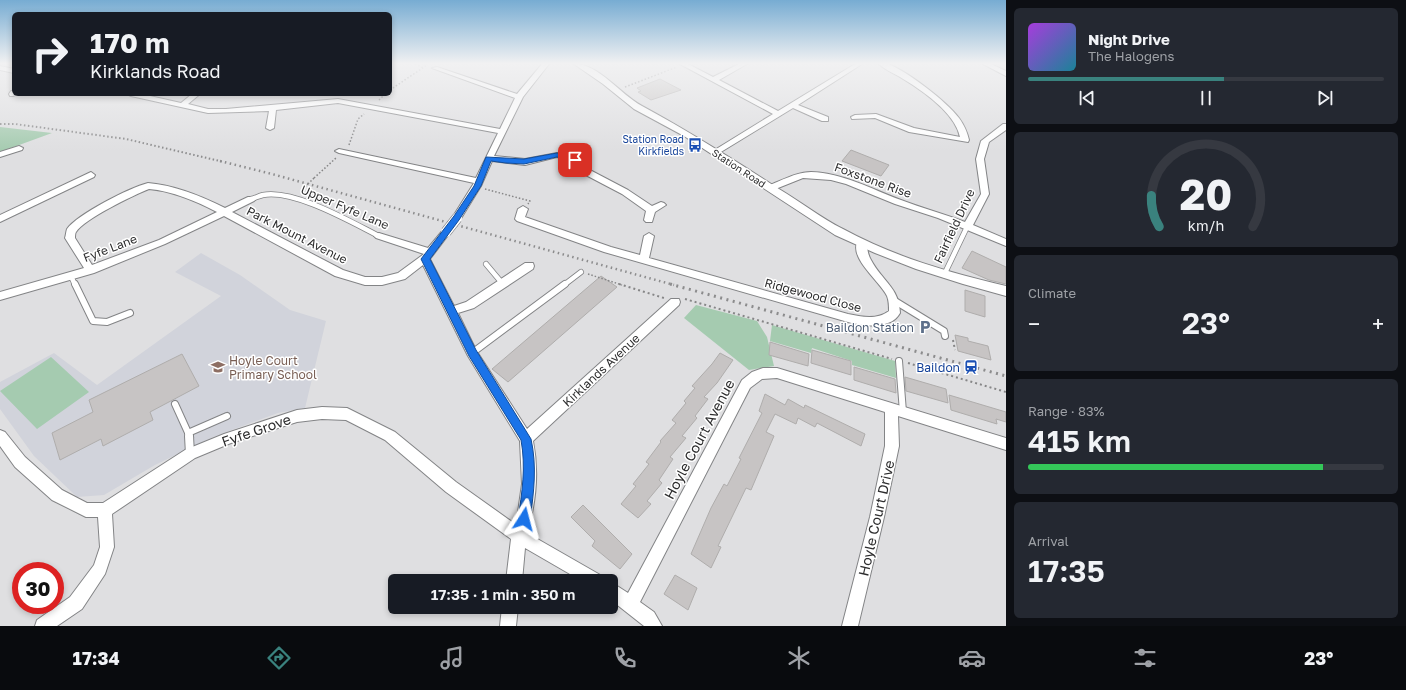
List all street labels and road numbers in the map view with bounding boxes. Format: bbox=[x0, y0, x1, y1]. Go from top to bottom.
street label: Station Road bbox=[710, 146, 768, 190]
street label: Foxstone Rise bbox=[832, 159, 914, 201]
street label: Upper Fyfe Lane bbox=[299, 182, 391, 232]
street label: Fairfield Drive bbox=[930, 186, 978, 266]
street label: Park Mount Avenue bbox=[244, 203, 350, 267]
street label: Fyfe Lane bbox=[81, 231, 139, 265]
street label: Ridgewood Close bbox=[763, 275, 863, 315]
street label: Kirklands Avenue bbox=[559, 330, 643, 410]
street label: Hoyle Court Avenue bbox=[660, 376, 738, 502]
street label: Fyfe Grove bbox=[219, 410, 293, 450]
street label: Hoyle Court Drive bbox=[854, 458, 898, 578]

